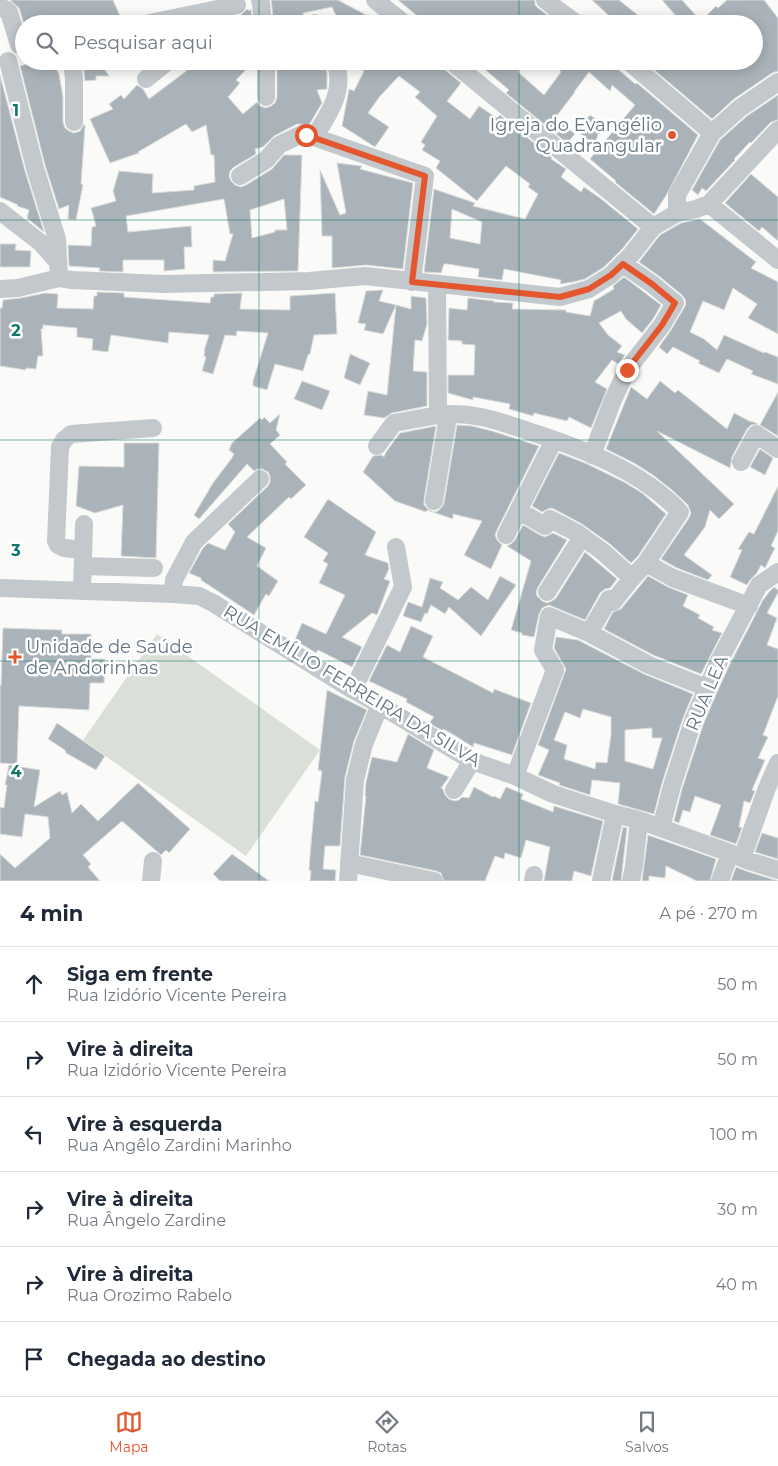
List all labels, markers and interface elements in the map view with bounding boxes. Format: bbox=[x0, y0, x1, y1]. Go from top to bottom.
search box bbox=[15, 15, 763, 70]
icon: search bbox=[33, 29, 61, 57]
text: Pesquisar aqui bbox=[73, 31, 213, 54]
text: 1 bbox=[13, 101, 19, 120]
place label: Igreja do Evangélio Quadrangular bbox=[490, 114, 662, 157]
route start bbox=[295, 124, 318, 147]
marker: Igreja do Evangélio Quadrangular bbox=[666, 129, 678, 141]
text: 2 bbox=[11, 321, 21, 340]
route end bbox=[616, 359, 639, 382]
text: 3 bbox=[10, 541, 21, 560]
street label: RUA EMÍLIO FERREIRA DA SILVA bbox=[219, 600, 485, 772]
place label: Unidade de Saúde de Andorinhas bbox=[26, 636, 193, 679]
marker: Unidade de Saúde de Andorinhas bbox=[8, 650, 22, 664]
street label: RUA LEA bbox=[681, 652, 733, 734]
text: 4 bbox=[10, 762, 22, 781]
text: 4 min bbox=[20, 901, 83, 926]
text: A pé · 270 m bbox=[659, 904, 758, 923]
text: Siga em frente bbox=[67, 963, 213, 986]
icon: ahead bbox=[20, 970, 48, 998]
text: 50 m bbox=[717, 975, 758, 994]
text: Rua Izidório Vicente Pereira bbox=[67, 986, 287, 1005]
text: Vire à direita bbox=[67, 1038, 194, 1061]
icon: right bbox=[20, 1045, 48, 1073]
text: 50 m bbox=[717, 1050, 758, 1069]
text: Rua Izidório Vicente Pereira bbox=[67, 1061, 287, 1080]
text: Vire à esquerda bbox=[67, 1113, 222, 1136]
icon: left bbox=[20, 1120, 48, 1148]
text: 100 m bbox=[710, 1125, 758, 1144]
text: Rua Angêlo Zardini Marinho bbox=[67, 1136, 292, 1155]
text: Vire à direita bbox=[67, 1188, 194, 1211]
icon: right bbox=[20, 1195, 48, 1223]
text: 30 m bbox=[717, 1200, 758, 1219]
text: Rua Ângelo Zardine bbox=[67, 1211, 226, 1230]
text: Vire à direita bbox=[67, 1263, 194, 1286]
icon: right bbox=[20, 1270, 48, 1298]
text: 40 m bbox=[716, 1275, 758, 1294]
text: Rua Orozimo Rabelo bbox=[67, 1286, 232, 1305]
icon: arrive bbox=[20, 1345, 48, 1373]
text: Chegada ao destino bbox=[67, 1348, 266, 1371]
tab: Mapa bbox=[109, 1408, 149, 1456]
tab: Rotas bbox=[367, 1408, 407, 1456]
tab: Salvos bbox=[625, 1408, 669, 1456]

